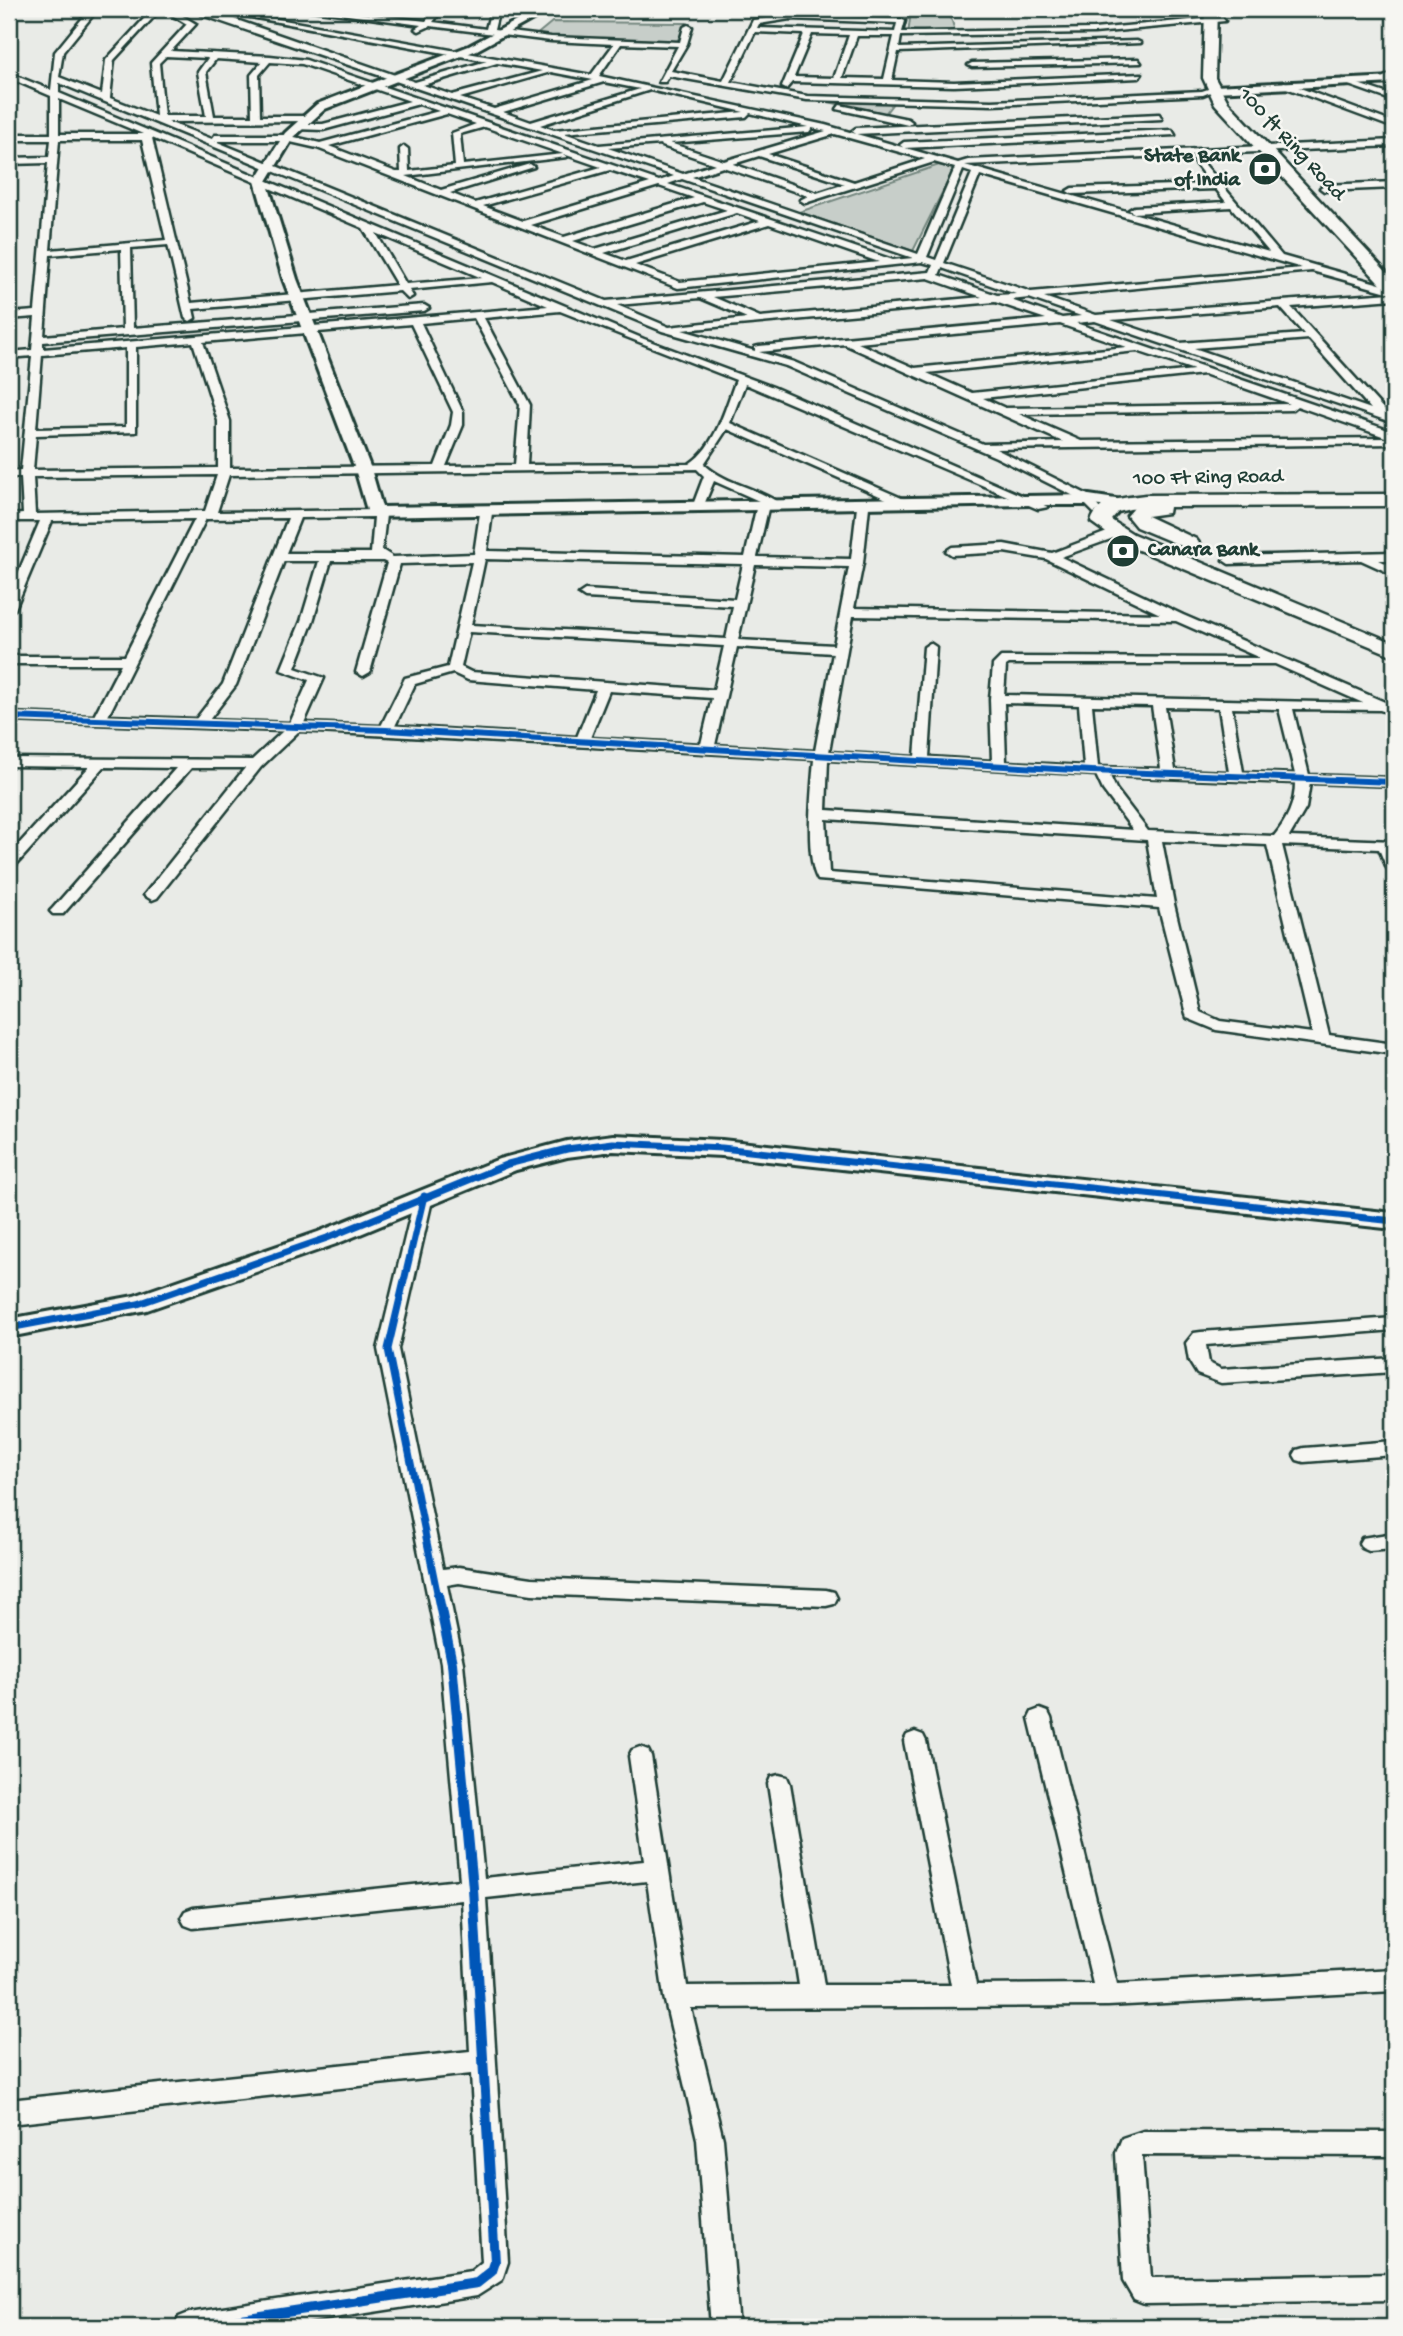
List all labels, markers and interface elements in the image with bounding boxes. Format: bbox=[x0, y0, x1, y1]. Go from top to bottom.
street label: 100 ft Ring Road bbox=[1232, 82, 1351, 208]
place label: State Bank of India bbox=[1144, 145, 1243, 194]
bank icon: State Bank of India bbox=[1246, 150, 1284, 188]
street label: 100 Ft Ring Road bbox=[1132, 465, 1285, 493]
bank icon: Canara Bank bbox=[1104, 532, 1142, 570]
place label: Canara Bank bbox=[1147, 539, 1261, 564]

